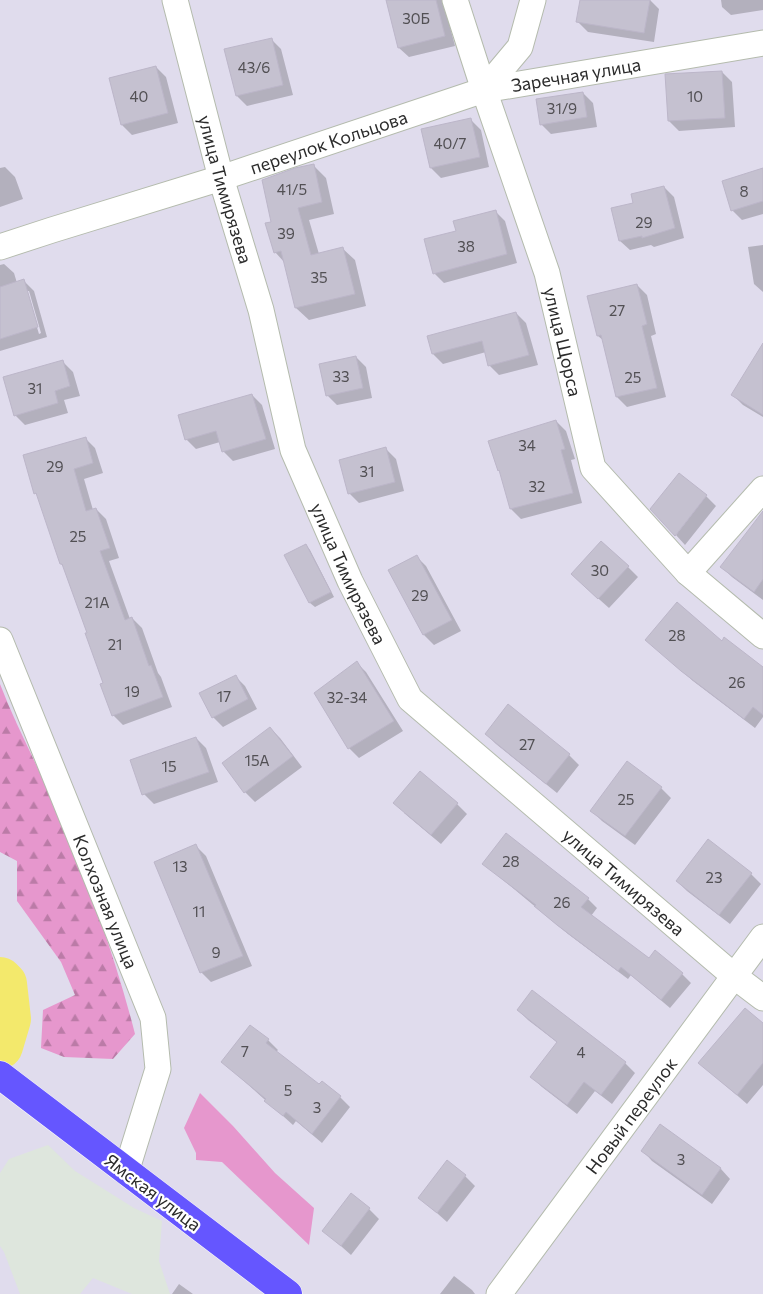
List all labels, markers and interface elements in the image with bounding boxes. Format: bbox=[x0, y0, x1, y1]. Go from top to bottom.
house number: 30Б bbox=[402, 9, 430, 27]
street label: Заречная улица bbox=[509, 53, 642, 96]
house number: 43/6 bbox=[238, 58, 270, 76]
house number: 40 bbox=[130, 87, 148, 105]
house number: 10 bbox=[687, 87, 703, 105]
house number: 31/9 bbox=[547, 99, 577, 117]
street label: переулок Кольцова bbox=[247, 105, 410, 179]
street label: улица Тимирязева bbox=[194, 113, 257, 266]
house number: 40/7 bbox=[433, 134, 467, 152]
house number: 41/5 bbox=[277, 180, 307, 198]
house number: 8 bbox=[739, 182, 749, 200]
house number: 29 bbox=[635, 213, 653, 231]
house number: 39 bbox=[277, 224, 295, 242]
house number: 38 bbox=[457, 237, 475, 255]
house number: 35 bbox=[310, 268, 328, 286]
street label: улица Щорса bbox=[540, 285, 587, 399]
house number: 27 bbox=[609, 301, 625, 319]
house number: 33 bbox=[332, 367, 350, 385]
house number: 25 bbox=[625, 368, 641, 386]
house number: 31 bbox=[28, 379, 42, 397]
house number: 34 bbox=[518, 436, 536, 454]
house number: 29 bbox=[46, 457, 64, 475]
house number: 31 bbox=[360, 462, 374, 480]
house number: 32 bbox=[529, 477, 545, 495]
street label: улица Тимирязева bbox=[306, 500, 391, 648]
house number: 25 bbox=[70, 527, 86, 545]
house number: 30 bbox=[591, 561, 609, 579]
house number: 29 bbox=[411, 586, 429, 604]
house number: 21А bbox=[84, 593, 110, 611]
house number: 28 bbox=[668, 626, 686, 644]
house number: 21 bbox=[108, 635, 122, 653]
house number: 26 bbox=[728, 673, 746, 691]
house number: 19 bbox=[124, 682, 140, 700]
house number: 17 bbox=[217, 687, 231, 705]
house number: 32-34 bbox=[327, 688, 367, 706]
house number: 27 bbox=[519, 735, 535, 753]
house number: 15А bbox=[244, 751, 270, 769]
house number: 15 bbox=[161, 757, 177, 775]
house number: 25 bbox=[618, 790, 634, 808]
street label: улица Тимирязева bbox=[558, 824, 689, 940]
street label: Колхозная улица bbox=[69, 831, 143, 972]
house number: 28 bbox=[502, 852, 520, 870]
house number: 13 bbox=[173, 857, 187, 875]
house number: 23 bbox=[706, 868, 722, 886]
house number: 26 bbox=[553, 893, 571, 911]
house number: 11 bbox=[193, 902, 205, 920]
house number: 9 bbox=[211, 943, 221, 961]
house number: 7 bbox=[241, 1042, 249, 1060]
house number: 4 bbox=[577, 1043, 586, 1061]
street label: Новый переулок bbox=[581, 1052, 682, 1178]
house number: 5 bbox=[284, 1081, 292, 1099]
house number: 3 bbox=[313, 1098, 321, 1116]
street label: Ямская улица bbox=[101, 1149, 205, 1235]
house number: 3 bbox=[677, 1150, 685, 1168]

